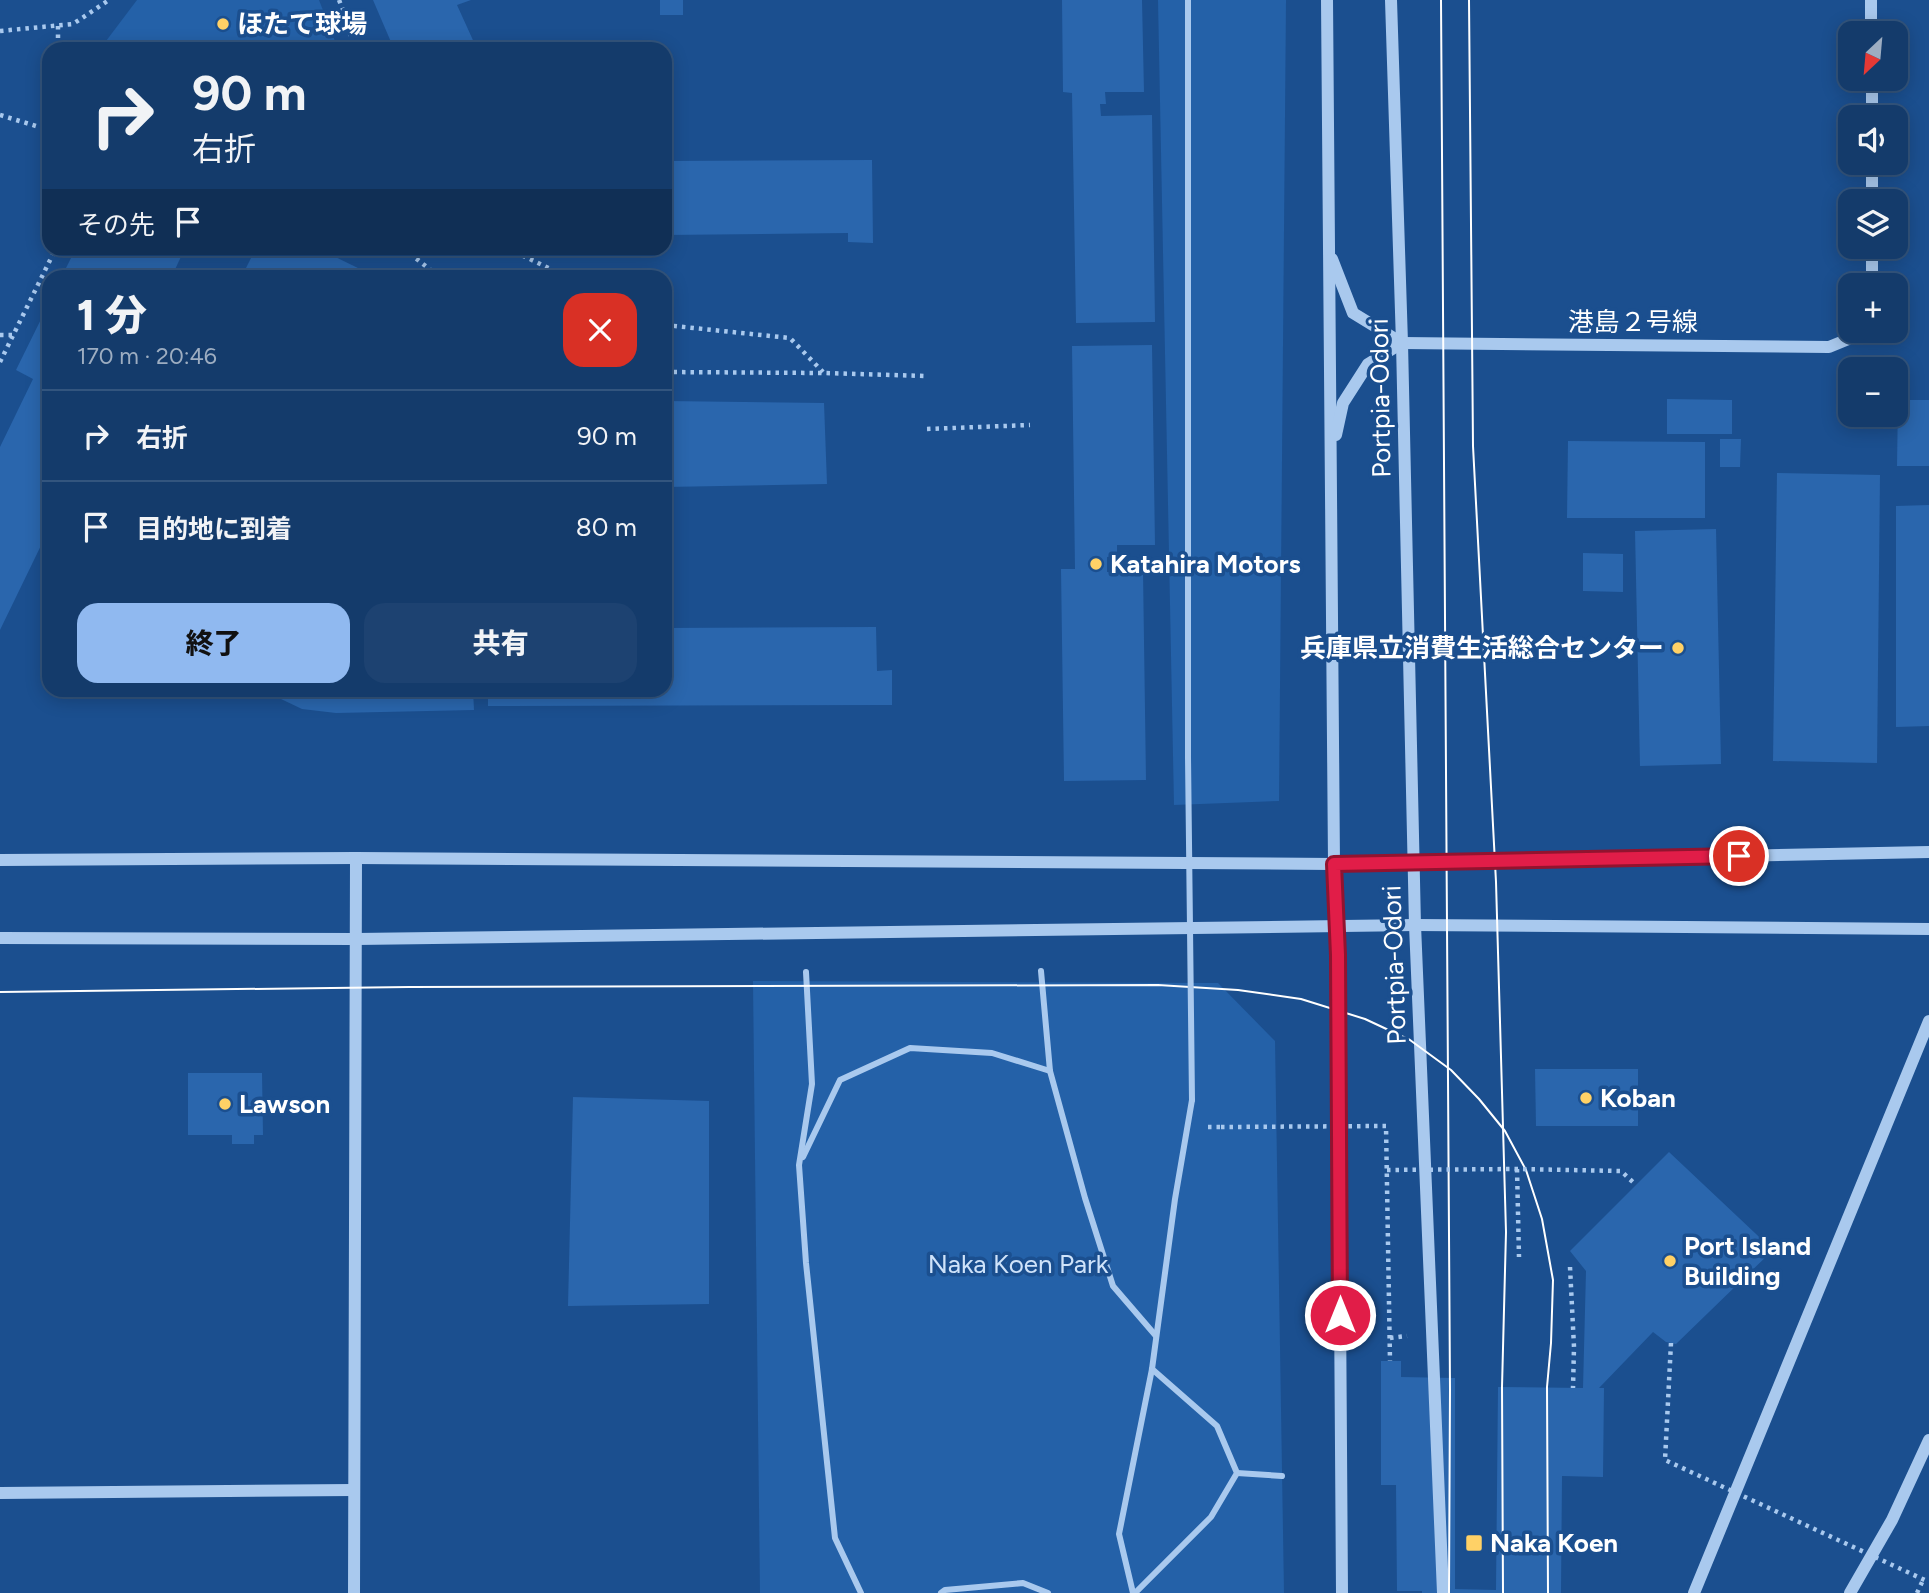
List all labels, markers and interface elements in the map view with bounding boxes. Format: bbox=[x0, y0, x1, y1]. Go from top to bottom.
place label: ほたて球場 bbox=[237, 8, 367, 40]
marker: ほたて球場 bbox=[215, 16, 231, 32]
north arrow bbox=[1838, 21, 1908, 91]
map controls bbox=[1838, 21, 1908, 427]
text: 90 m bbox=[192, 63, 307, 122]
icon: right bbox=[77, 70, 168, 161]
button: sound bbox=[1838, 105, 1908, 175]
text: 右折 bbox=[192, 130, 256, 168]
button: layers bbox=[1838, 189, 1908, 259]
icon: arrive bbox=[169, 203, 207, 241]
text: その先 bbox=[77, 209, 155, 241]
button: + bbox=[1838, 273, 1908, 343]
text: 1 分 bbox=[77, 290, 147, 341]
button: close bbox=[563, 293, 637, 367]
street label: 港島２号線 bbox=[1568, 306, 1698, 338]
street label: Portpia-Odori bbox=[1363, 318, 1397, 478]
text: 170 m · 20:46 bbox=[77, 342, 217, 370]
button: − bbox=[1838, 357, 1908, 427]
icon: right bbox=[77, 417, 115, 455]
text: 90 m bbox=[577, 420, 637, 452]
text: 右折 bbox=[136, 422, 188, 454]
icon: arrive bbox=[77, 508, 115, 546]
text: 80 m bbox=[576, 511, 637, 543]
text: 目的地に到着 bbox=[136, 513, 292, 545]
place label: Katahira Motors bbox=[1110, 548, 1301, 580]
marker: Katahira Motors bbox=[1088, 556, 1104, 572]
button: 終了 bbox=[77, 603, 350, 683]
button: 共有 bbox=[364, 603, 637, 683]
place label: 兵庫県立消費生活総合センター bbox=[1300, 632, 1664, 664]
marker: 兵庫県立消費生活総合センター bbox=[1670, 640, 1686, 656]
pin bbox=[1709, 826, 1769, 886]
icon: arrive bbox=[1720, 837, 1758, 875]
street label: Portpia-Odori bbox=[1375, 885, 1413, 1045]
place label: Koban bbox=[1600, 1082, 1676, 1114]
place label: Lawson bbox=[239, 1088, 330, 1120]
marker: Koban bbox=[1578, 1090, 1594, 1106]
marker: Lawson bbox=[217, 1096, 233, 1112]
place label: Port Island Building bbox=[1684, 1230, 1811, 1292]
park label: Naka Koen Park bbox=[928, 1248, 1109, 1280]
marker: Port Island Building bbox=[1662, 1253, 1678, 1269]
position arrow bbox=[1303, 1278, 1377, 1352]
place label: Naka Koen bbox=[1490, 1527, 1618, 1559]
marker: Naka Koen bbox=[1464, 1533, 1484, 1553]

